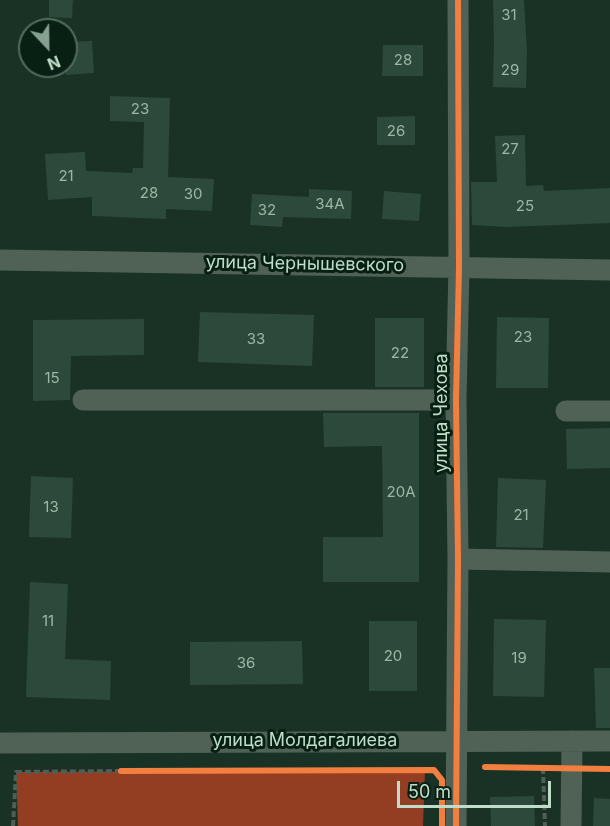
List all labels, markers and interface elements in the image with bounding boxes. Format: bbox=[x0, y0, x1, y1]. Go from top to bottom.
house number: 31 bbox=[501, 6, 517, 24]
north arrow bbox=[18, 18, 78, 78]
text: N bbox=[45, 51, 63, 74]
house number: 28 bbox=[394, 51, 412, 69]
house number: 29 bbox=[501, 61, 519, 79]
house number: 23 bbox=[131, 100, 149, 118]
house number: 26 bbox=[387, 122, 405, 140]
house number: 27 bbox=[501, 140, 519, 158]
house number: 21 bbox=[58, 167, 74, 185]
house number: 28 bbox=[140, 184, 158, 202]
house number: 30 bbox=[184, 185, 202, 203]
house number: 34А bbox=[315, 195, 345, 213]
house number: 25 bbox=[516, 197, 534, 215]
house number: 32 bbox=[258, 201, 276, 219]
street label: улица Чернышевского bbox=[206, 251, 404, 277]
house number: 23 bbox=[514, 328, 532, 346]
house number: 33 bbox=[247, 330, 265, 348]
house number: 22 bbox=[391, 344, 409, 362]
street label: улица Чехова bbox=[431, 353, 453, 473]
house number: 15 bbox=[44, 369, 60, 387]
house number: 20А bbox=[387, 483, 415, 501]
house number: 13 bbox=[43, 498, 59, 516]
house number: 21 bbox=[513, 506, 529, 524]
house number: 11 bbox=[42, 612, 54, 630]
house number: 20 bbox=[384, 647, 402, 665]
house number: 19 bbox=[511, 649, 527, 667]
house number: 36 bbox=[237, 654, 255, 672]
street label: улица Молдагалиева bbox=[213, 730, 397, 752]
scale bar bbox=[400, 769, 554, 807]
text: 50 m bbox=[408, 781, 451, 802]

